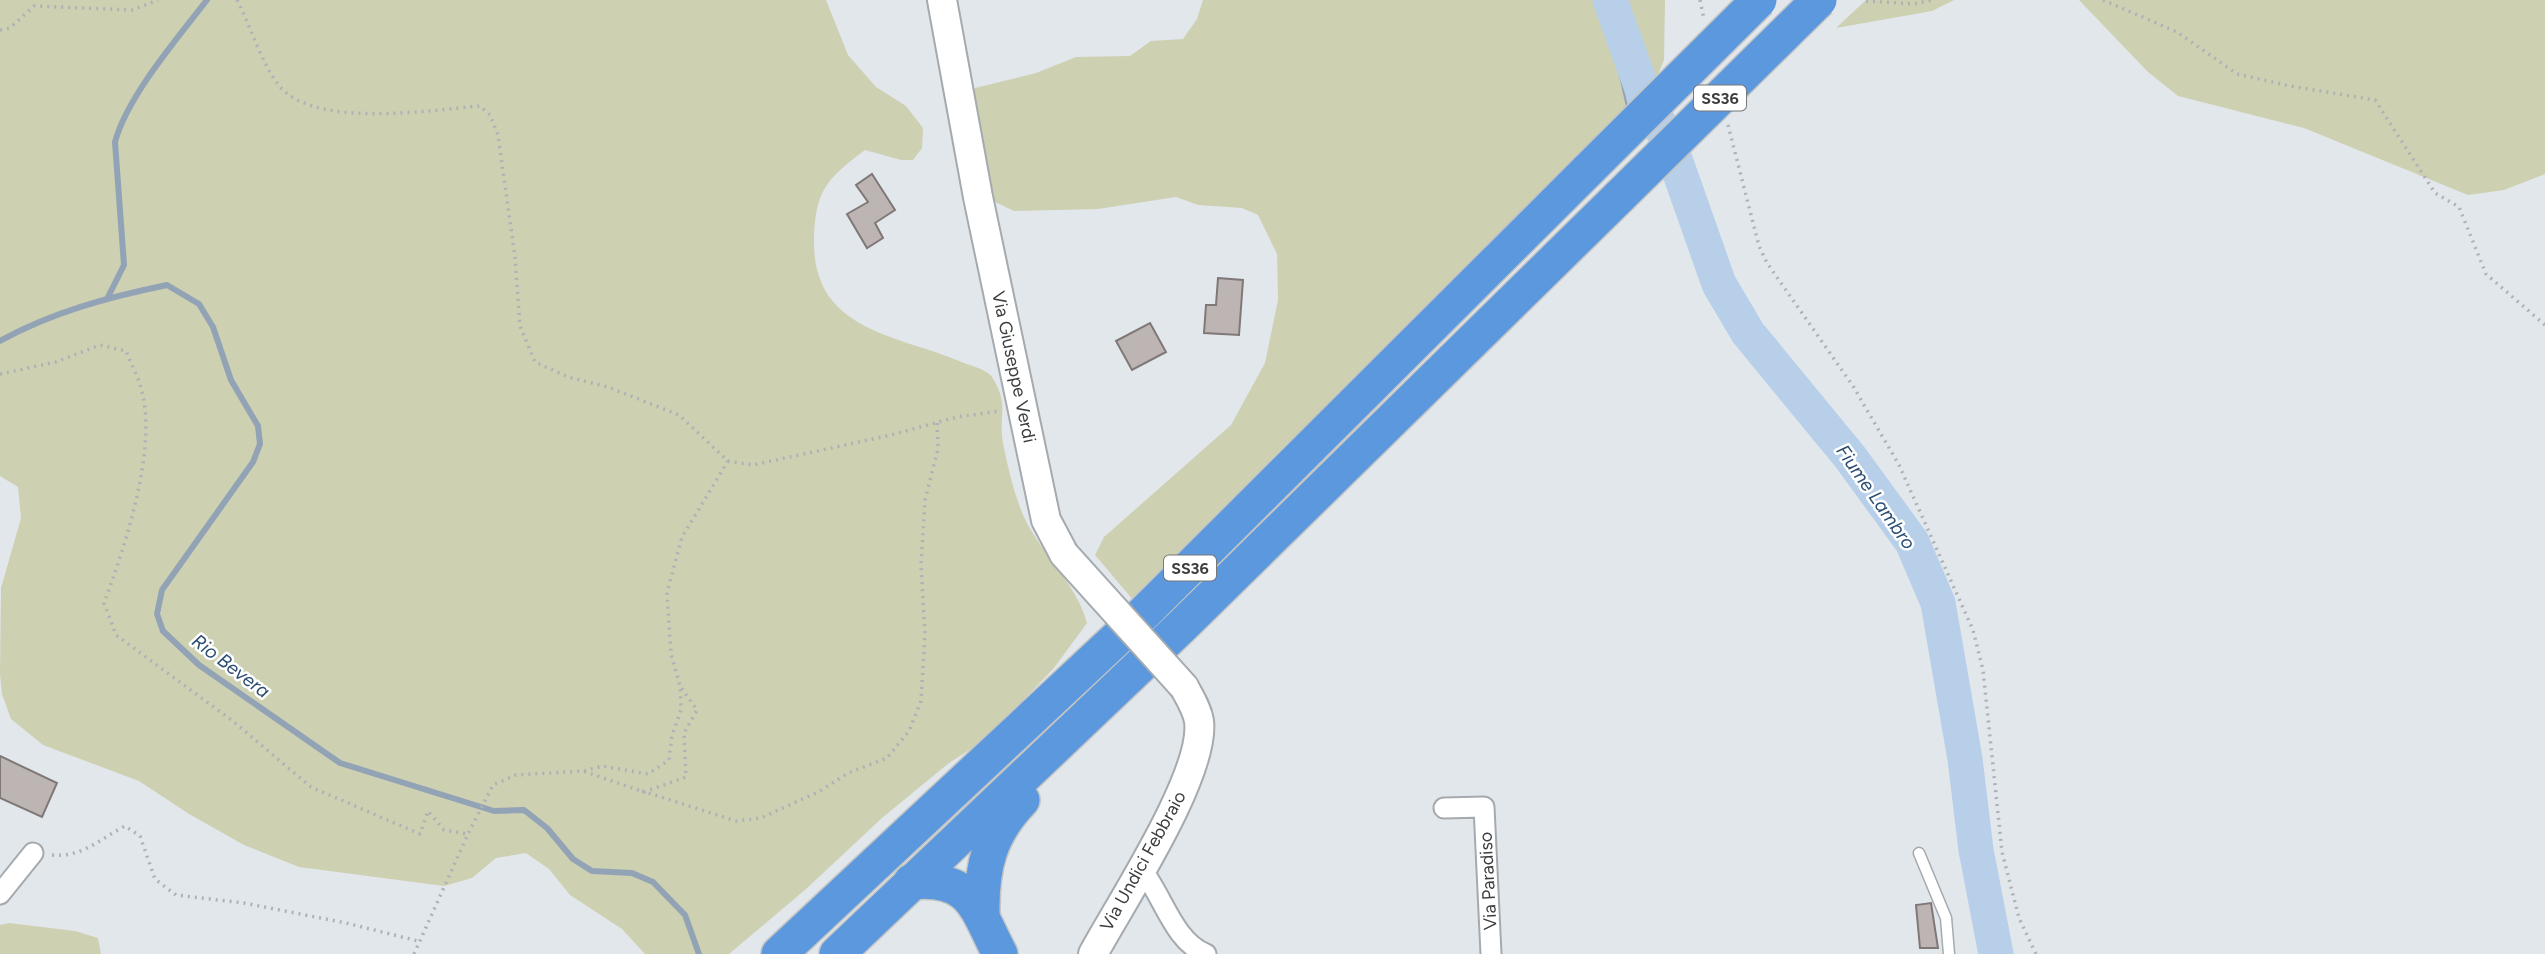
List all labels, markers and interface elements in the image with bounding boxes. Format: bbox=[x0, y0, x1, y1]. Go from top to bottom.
road number: SS36 bbox=[1694, 86, 1746, 110]
street label: Via Giuseppe Verdi bbox=[987, 289, 1041, 445]
water label: Fiume Lambro bbox=[1831, 440, 1921, 554]
road number: SS36 bbox=[1164, 555, 1216, 580]
water label: Rio Bevera bbox=[187, 629, 275, 703]
street label: Via Undici Febbraio bbox=[1095, 787, 1191, 935]
street label: Via Paradiso bbox=[1474, 831, 1502, 931]

